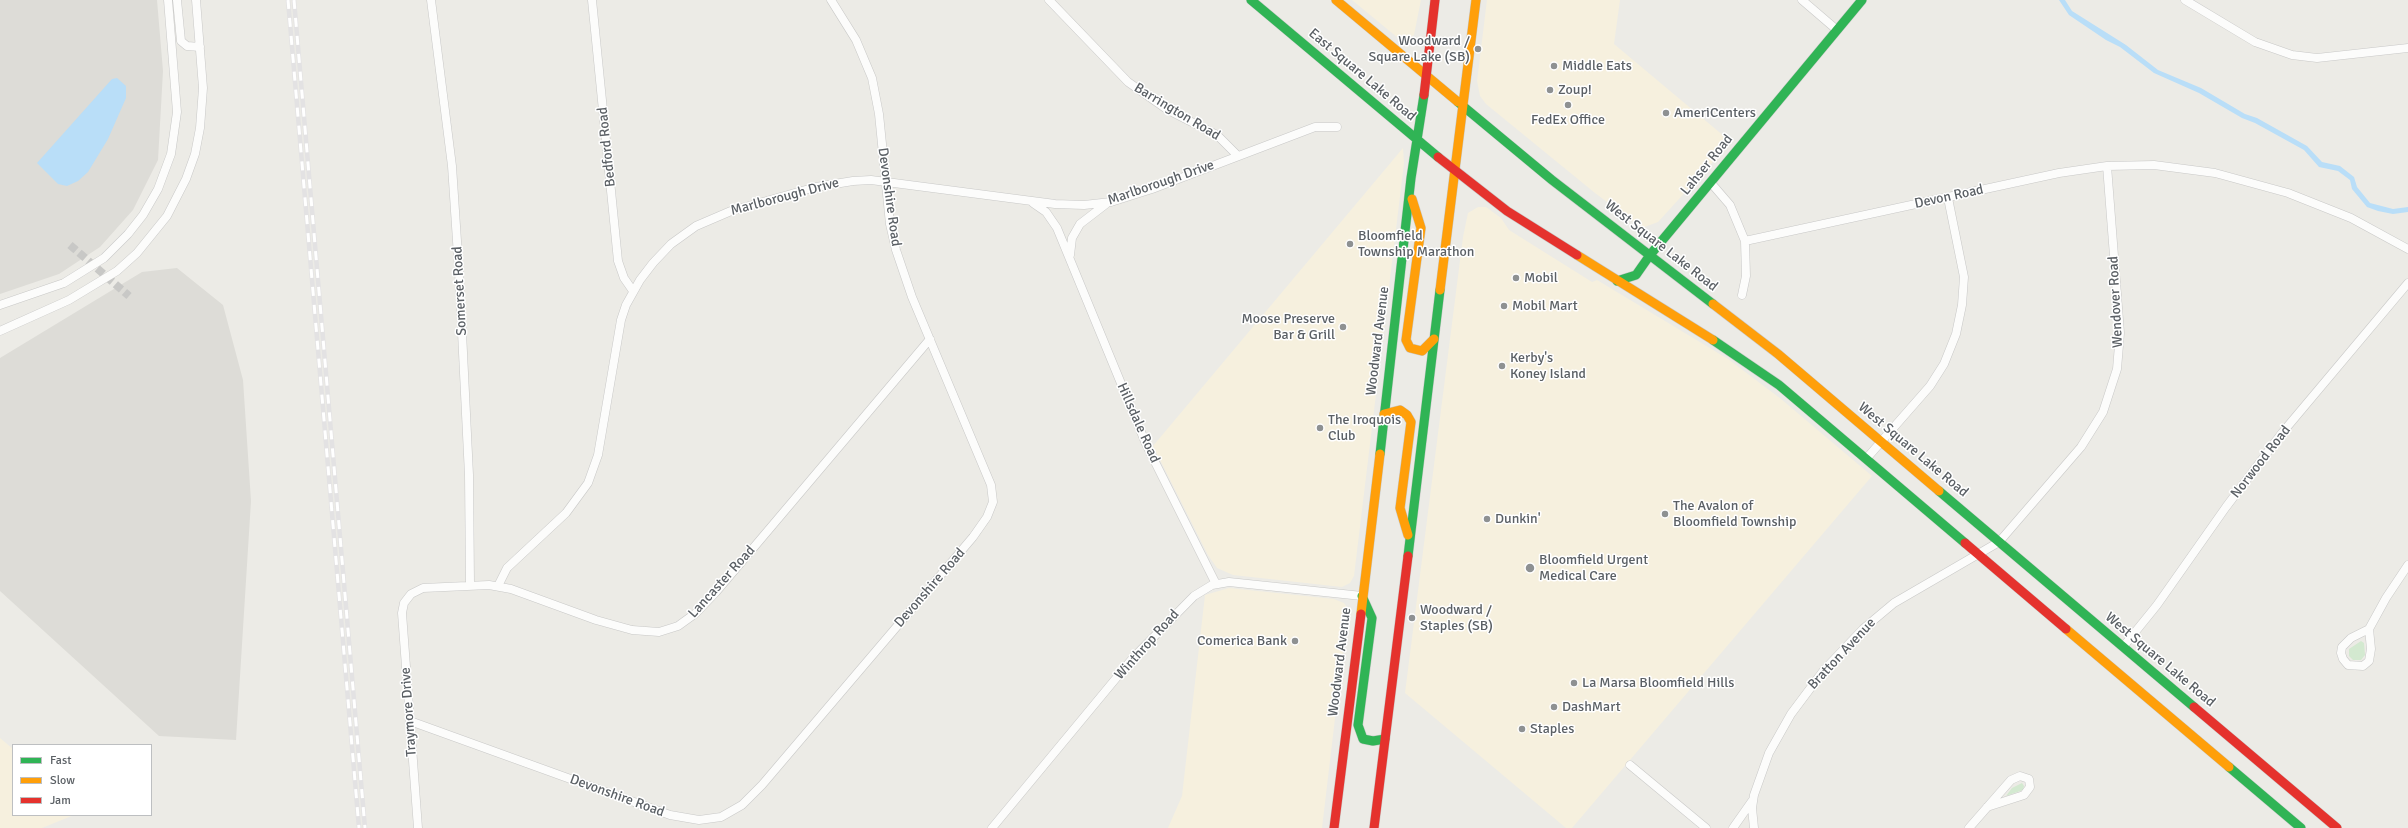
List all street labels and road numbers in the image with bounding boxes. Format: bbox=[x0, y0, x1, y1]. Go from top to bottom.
street label: East Square Lake Road bbox=[1305, 25, 1419, 125]
street label: Barrington Road bbox=[1131, 80, 1223, 144]
street label: Bedford Road bbox=[594, 106, 620, 188]
street label: Lahser Road bbox=[1677, 131, 1737, 199]
street label: Devonshire Road bbox=[874, 147, 904, 247]
street label: Marlborough Drive bbox=[1106, 157, 1216, 209]
street label: Marlborough Drive bbox=[729, 174, 841, 220]
street label: Devon Road bbox=[1913, 182, 1985, 212]
street label: West Square Lake Road bbox=[1601, 197, 1721, 295]
street label: Somerset Road bbox=[449, 246, 471, 336]
street label: Wendover Road bbox=[2105, 256, 2127, 348]
street label: Woodward Avenue bbox=[1363, 286, 1393, 396]
street label: Hillsdale Road bbox=[1113, 380, 1163, 466]
street label: West Square Lake Road bbox=[1855, 399, 1971, 501]
street label: Norwood Road bbox=[2228, 422, 2294, 502]
street label: Lancaster Road bbox=[685, 542, 759, 622]
street label: Devonshire Road bbox=[891, 545, 969, 631]
street label: Winthrop Road bbox=[1111, 607, 1183, 683]
street label: Woodward Avenue bbox=[1325, 607, 1355, 717]
street label: West Square Lake Road bbox=[2102, 609, 2218, 711]
street label: Bratton Avenue bbox=[1805, 615, 1879, 693]
street label: Traymore Drive bbox=[398, 667, 420, 757]
street label: Devonshire Road bbox=[567, 771, 667, 821]

